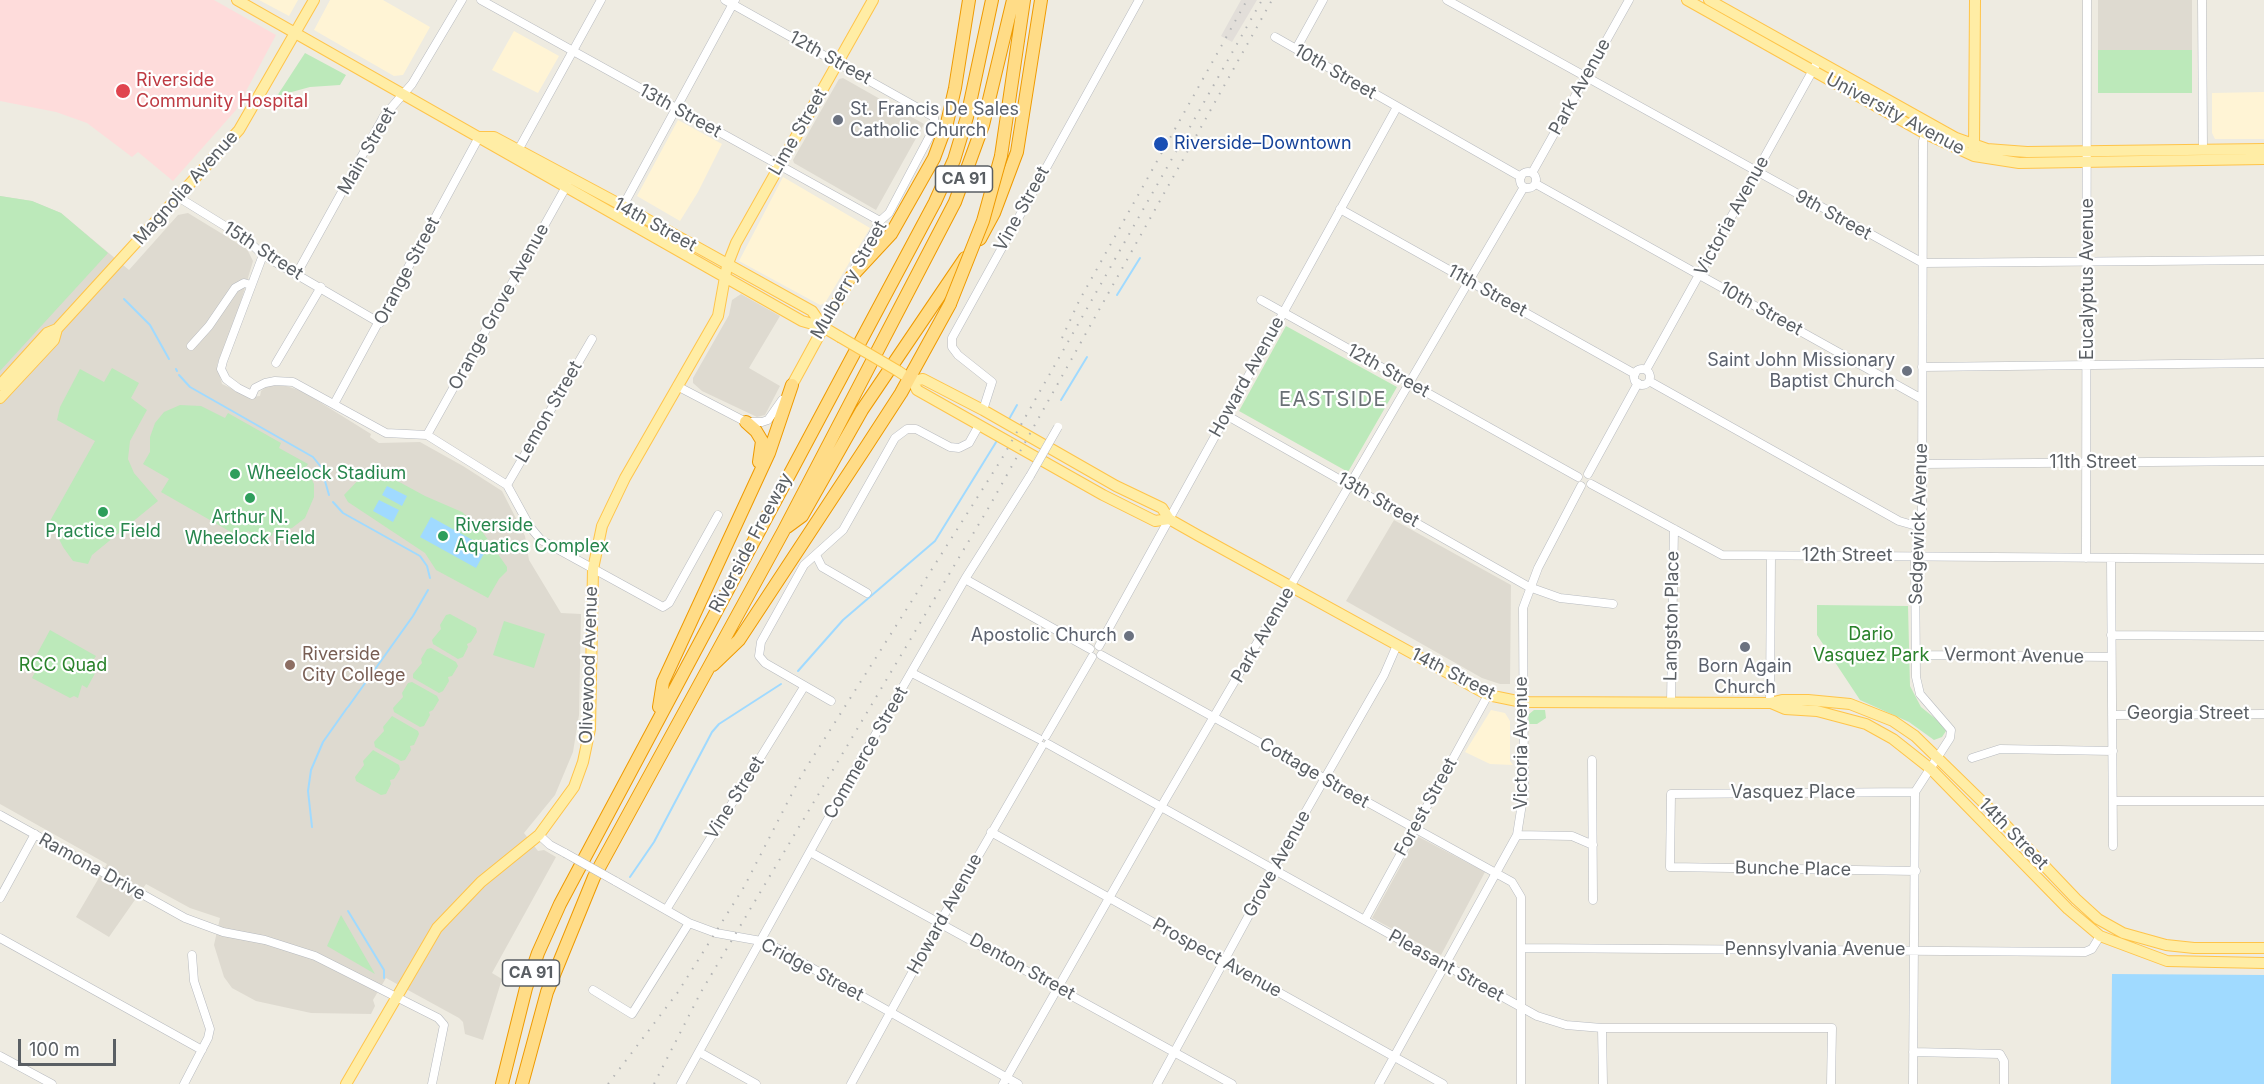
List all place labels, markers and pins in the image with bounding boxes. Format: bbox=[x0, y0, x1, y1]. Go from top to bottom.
place label: Riverside Community Hospital bbox=[136, 70, 308, 112]
marker: Riverside Community Hospital bbox=[114, 82, 132, 100]
place label: St. Francis De Sales Catholic Church bbox=[850, 99, 1019, 142]
marker: St. Francis De Sales Catholic Church bbox=[831, 113, 845, 127]
place label: Riverside–Downtown bbox=[1174, 133, 1352, 155]
marker: Riverside–Downtown bbox=[1152, 135, 1170, 153]
place label: Saint John Missionary Baptist Church bbox=[1707, 350, 1895, 392]
marker: Saint John Missionary Baptist Church bbox=[1900, 364, 1914, 378]
place label: Wheelock Stadium bbox=[247, 463, 406, 485]
marker: Wheelock Stadium bbox=[228, 467, 242, 481]
marker: Arthur N. Wheelock Field bbox=[243, 491, 257, 505]
marker: Practice Field bbox=[96, 505, 110, 519]
place label: Arthur N. Wheelock Field bbox=[185, 507, 315, 550]
place label: Riverside Aquatics Complex bbox=[455, 515, 609, 558]
place label: Practice Field bbox=[45, 521, 161, 543]
marker: Riverside Aquatics Complex bbox=[436, 529, 450, 543]
place label: Apostolic Church bbox=[971, 625, 1117, 647]
marker: Apostolic Church bbox=[1122, 629, 1136, 643]
marker: Born Again Church bbox=[1738, 640, 1752, 654]
place label: Riverside City College bbox=[302, 644, 406, 686]
place label: Born Again Church bbox=[1698, 656, 1792, 698]
marker: Riverside City College bbox=[283, 658, 297, 672]

